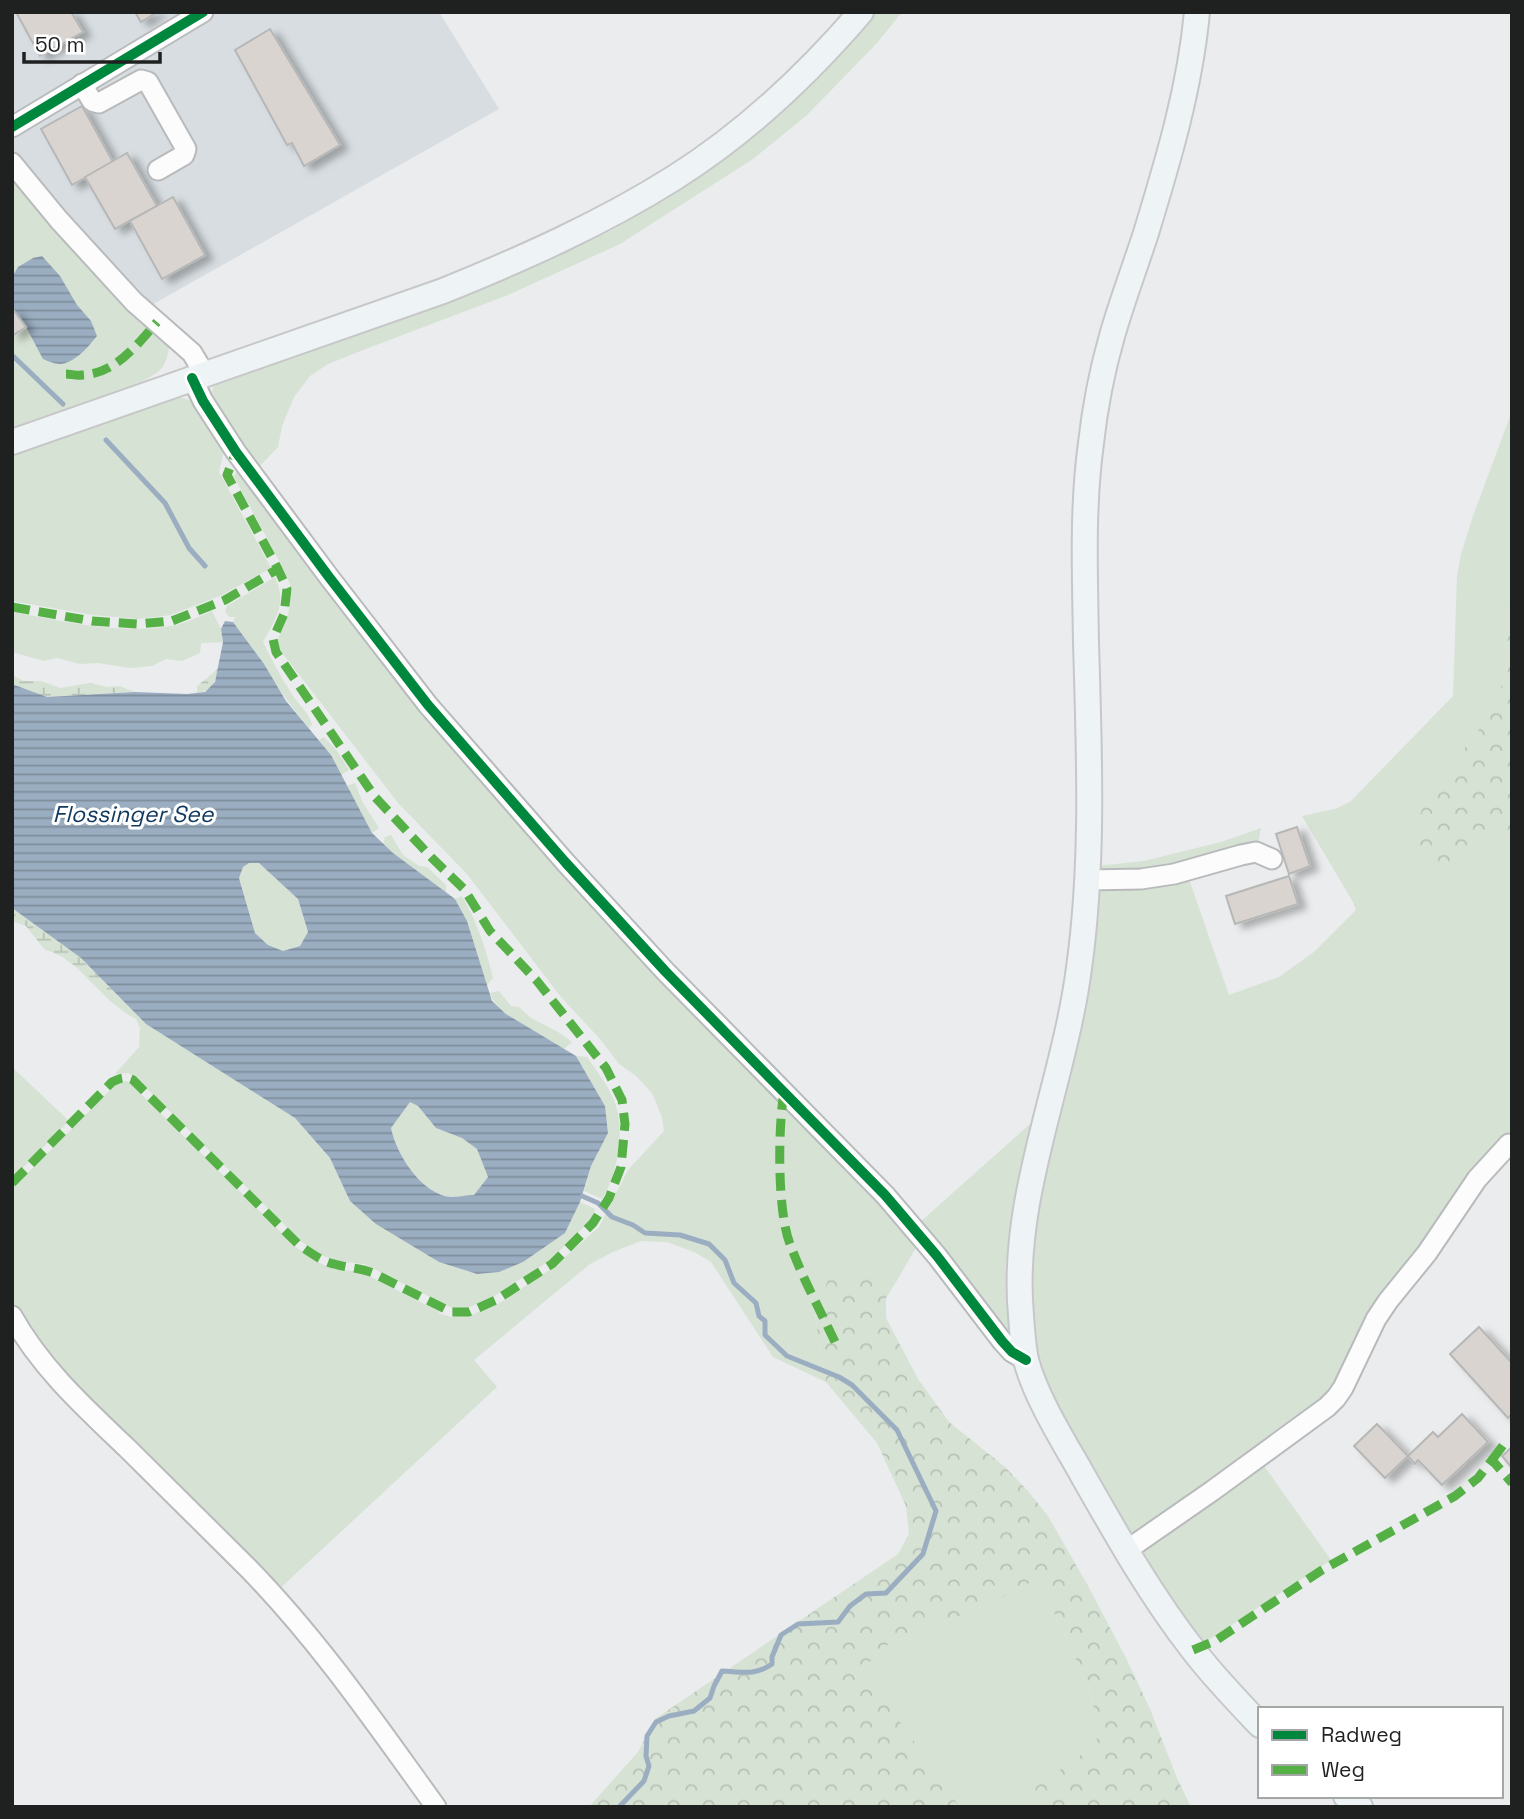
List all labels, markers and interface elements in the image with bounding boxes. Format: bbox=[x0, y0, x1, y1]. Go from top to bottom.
scale bar bbox=[24, 21, 161, 65]
text: 50 m bbox=[35, 31, 85, 58]
water label: Flossinger See bbox=[53, 799, 215, 829]
legend bbox=[1258, 1707, 1503, 1798]
text: Radweg bbox=[1321, 1721, 1402, 1748]
text: Weg bbox=[1321, 1756, 1365, 1783]

